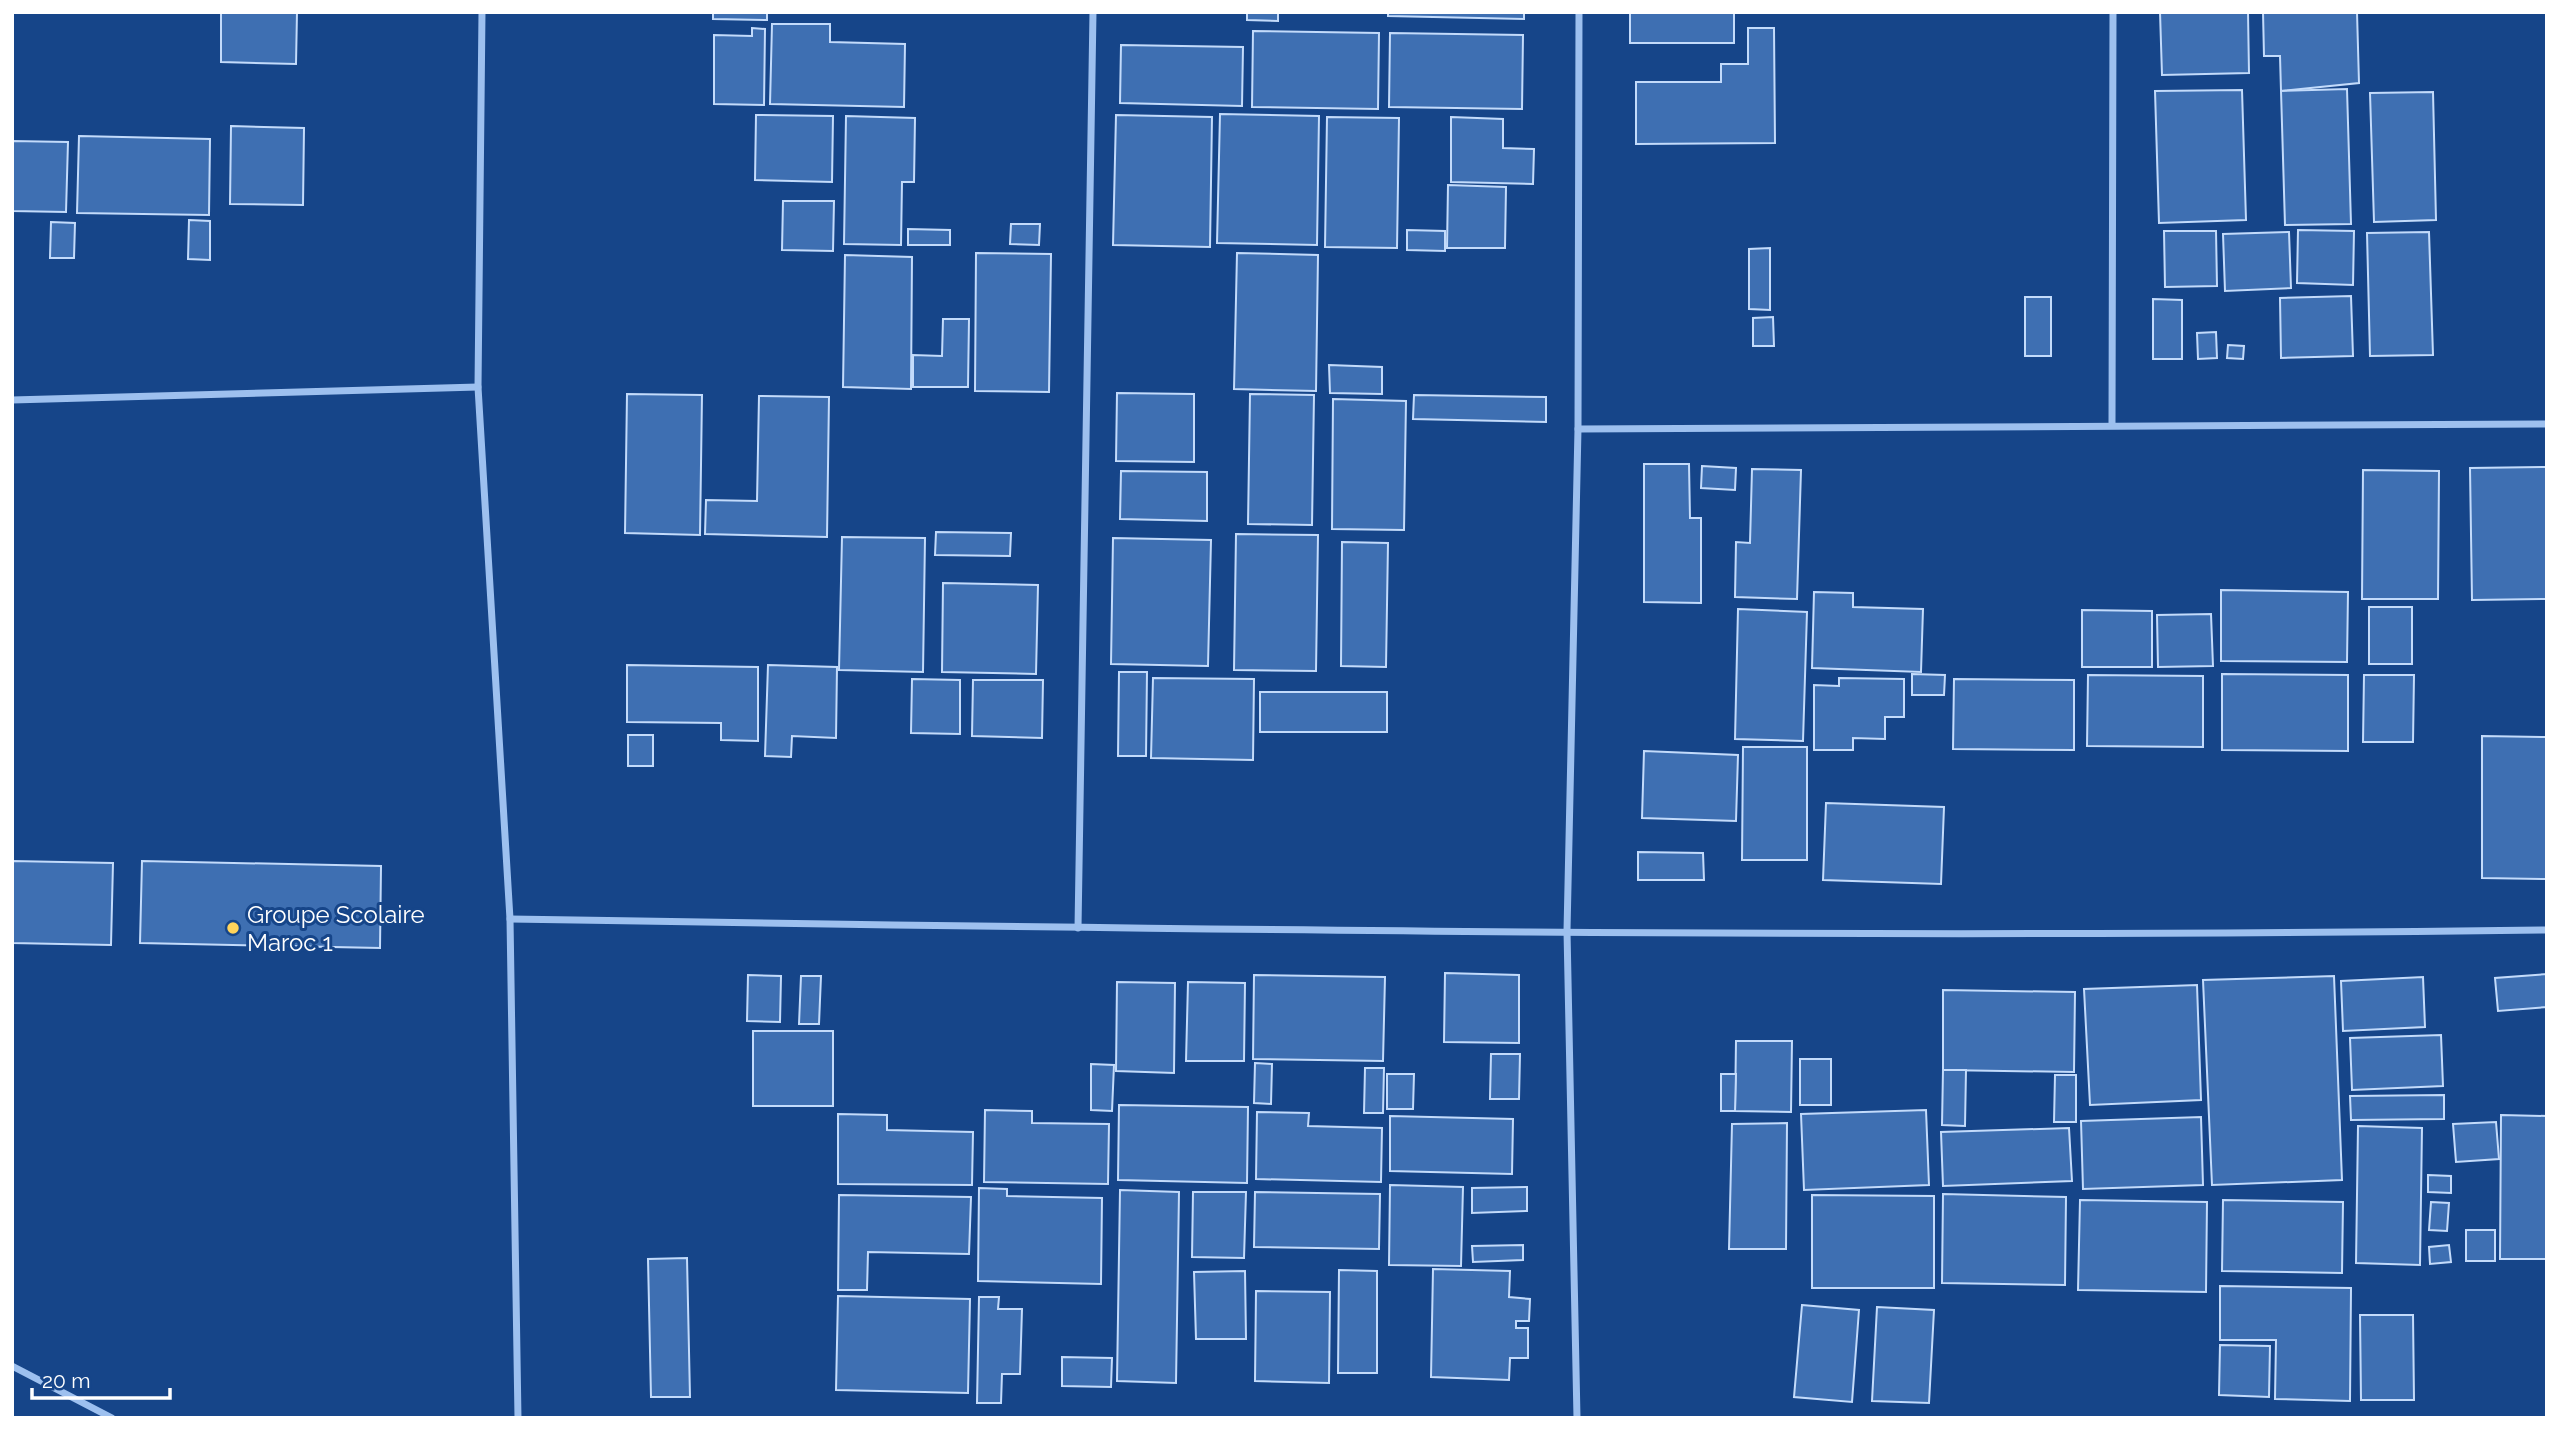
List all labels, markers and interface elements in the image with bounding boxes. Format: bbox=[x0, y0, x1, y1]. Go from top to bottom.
place label: Groupe Scolaire Maroc 1 bbox=[247, 900, 425, 957]
marker: Groupe Scolaire Maroc 1 bbox=[225, 920, 241, 936]
scale bar bbox=[32, 1356, 170, 1400]
text: 20 m bbox=[42, 1368, 90, 1393]

